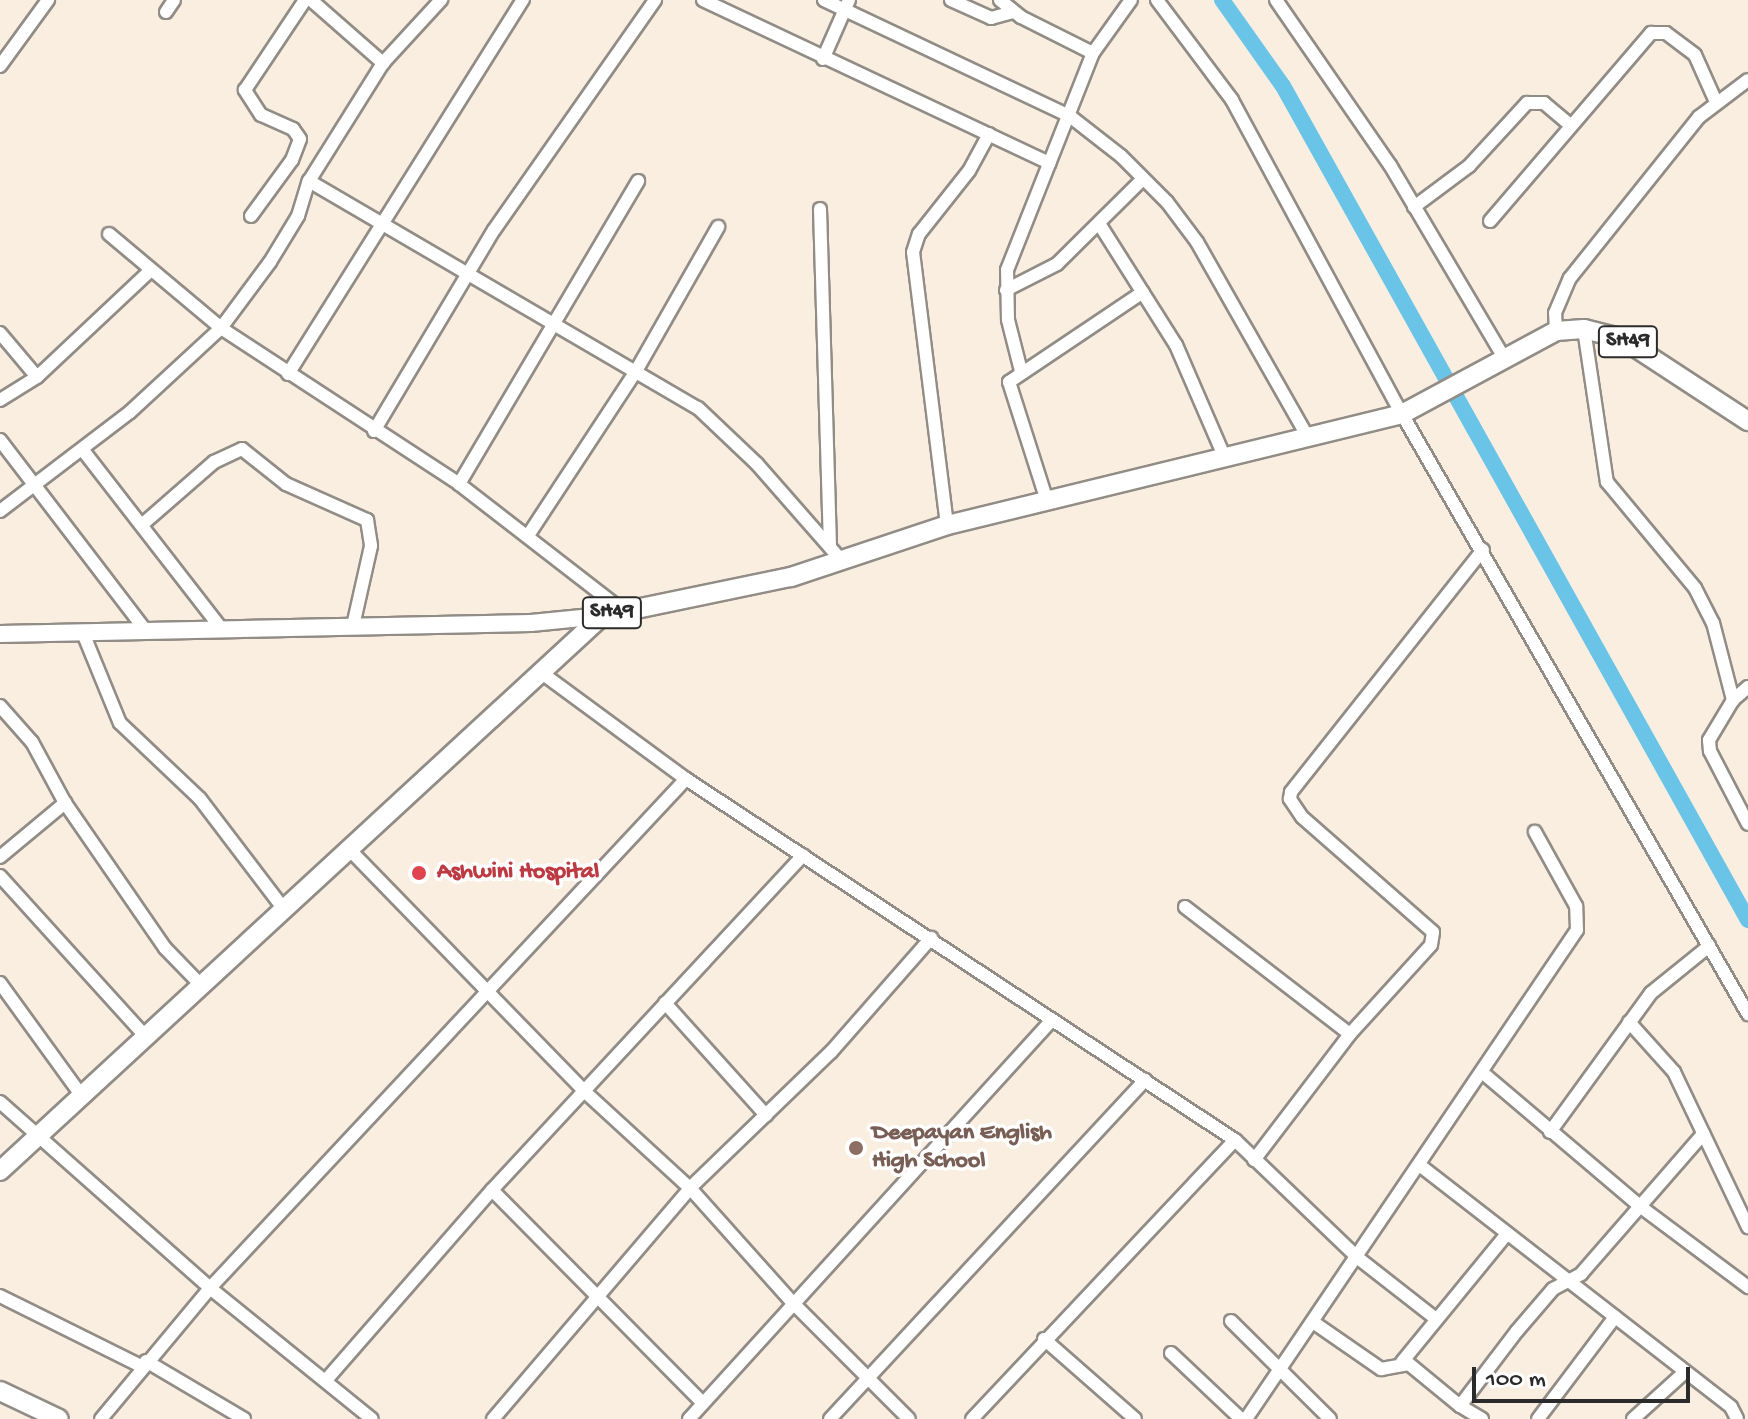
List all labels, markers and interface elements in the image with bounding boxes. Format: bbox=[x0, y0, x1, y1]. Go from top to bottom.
road number: SH49 bbox=[1596, 324, 1660, 360]
road number: SH49 bbox=[580, 595, 644, 631]
place label: Ashwini Hospital bbox=[437, 859, 599, 887]
marker: Ashwini Hospital bbox=[408, 862, 430, 884]
place label: Deepayan English High School bbox=[872, 1120, 1052, 1176]
marker: Deepayan English High School bbox=[847, 1139, 865, 1157]
scale bar bbox=[1476, 1351, 1694, 1401]
text: 100 m bbox=[1486, 1366, 1546, 1395]

